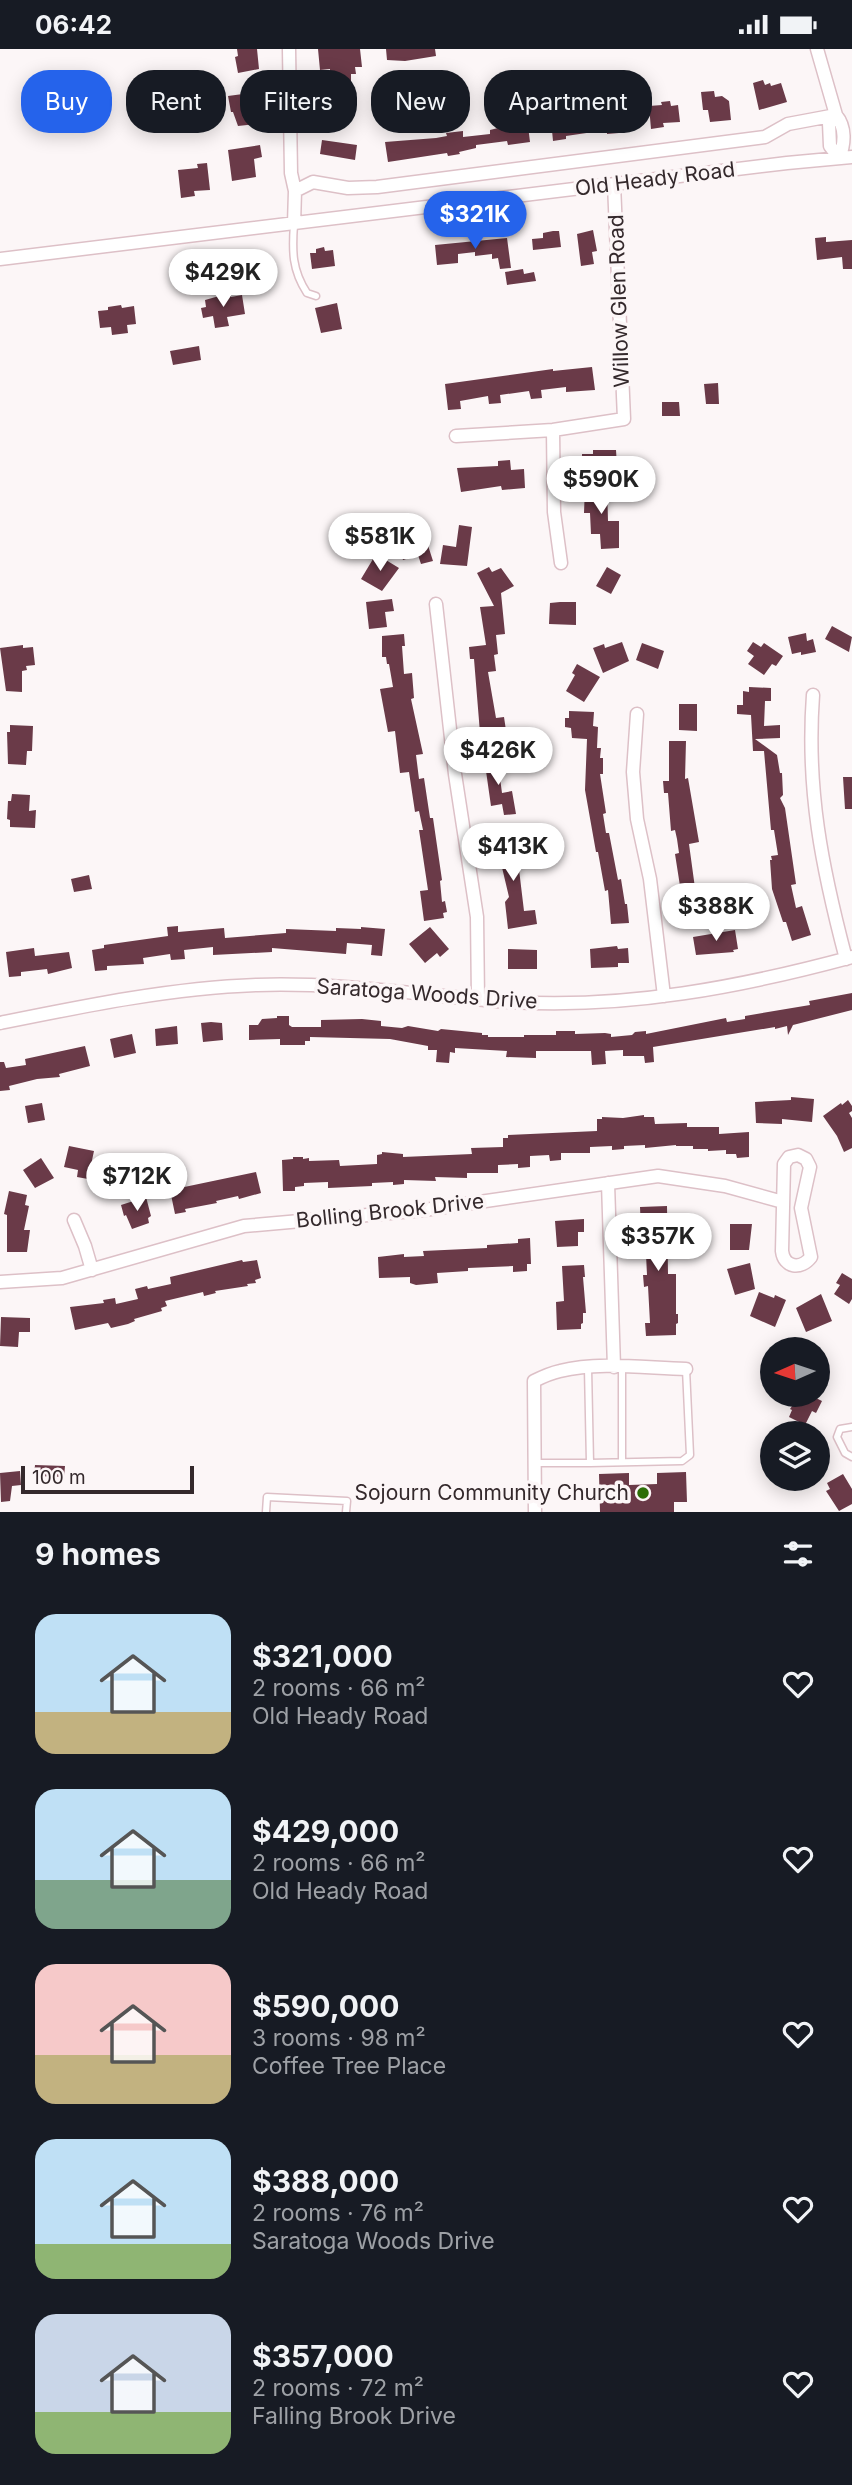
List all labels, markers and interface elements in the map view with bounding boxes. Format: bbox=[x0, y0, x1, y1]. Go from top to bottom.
text: 06:42 bbox=[35, 9, 112, 40]
chip: Buy bbox=[21, 70, 112, 133]
chip: Rent bbox=[126, 70, 226, 133]
chip: Filters bbox=[240, 70, 357, 133]
chip: New bbox=[371, 70, 470, 133]
chip: Apartment bbox=[484, 70, 652, 133]
street label: Old Heady Road bbox=[573, 156, 736, 201]
pin: $321K bbox=[426, 191, 524, 251]
text: $321K bbox=[440, 200, 510, 228]
street label: Willow Glen Road bbox=[603, 214, 634, 388]
pin: $429K bbox=[174, 250, 272, 309]
text: $429K bbox=[185, 258, 261, 286]
pin: $590K bbox=[552, 456, 650, 516]
text: $590K bbox=[563, 465, 639, 493]
pin: $581K bbox=[331, 513, 429, 573]
text: $581K bbox=[344, 522, 416, 550]
pin: $426K bbox=[449, 727, 547, 787]
text: $426K bbox=[460, 736, 536, 764]
pin: $413K bbox=[464, 823, 562, 883]
text: $413K bbox=[477, 832, 549, 860]
pin: $388K bbox=[667, 883, 765, 943]
text: $388K bbox=[678, 892, 754, 920]
street label: Saratoga Woods Drive bbox=[316, 973, 538, 1014]
pin: $712K bbox=[88, 1153, 186, 1213]
text: $712K bbox=[102, 1162, 172, 1190]
street label: Bolling Brook Drive bbox=[295, 1188, 485, 1233]
pin: $357K bbox=[609, 1213, 707, 1273]
text: $357K bbox=[621, 1222, 695, 1250]
north arrow bbox=[760, 1337, 830, 1407]
map controls bbox=[760, 1337, 830, 1491]
button: layers bbox=[760, 1421, 830, 1491]
scale bar bbox=[21, 1463, 194, 1495]
text: 100 m bbox=[32, 1466, 86, 1489]
place label: Sojourn Community Church bbox=[355, 1480, 629, 1505]
marker: Sojourn Community Church bbox=[635, 1485, 651, 1501]
icon: filters bbox=[779, 1535, 817, 1573]
text: 9 homes bbox=[35, 1536, 161, 1572]
text: $321,000 bbox=[252, 1638, 393, 1674]
icon: home bbox=[91, 1642, 175, 1726]
icon: heart bbox=[779, 1665, 817, 1703]
text: 2 rooms · 66 m² bbox=[252, 1674, 426, 1702]
text: Old Heady Road bbox=[252, 1702, 428, 1730]
text: $429,000 bbox=[252, 1813, 399, 1849]
icon: home bbox=[91, 1817, 175, 1901]
icon: heart bbox=[779, 1840, 817, 1878]
text: 2 rooms · 66 m² bbox=[252, 1849, 426, 1877]
text: Old Heady Road bbox=[252, 1877, 428, 1905]
text: $590,000 bbox=[252, 1988, 399, 2024]
icon: home bbox=[91, 1992, 175, 2076]
icon: heart bbox=[779, 2015, 817, 2053]
text: 3 rooms · 98 m² bbox=[252, 2024, 426, 2052]
text: Coffee Tree Place bbox=[252, 2052, 446, 2080]
text: $388,000 bbox=[252, 2163, 399, 2199]
icon: home bbox=[91, 2167, 175, 2251]
icon: heart bbox=[779, 2190, 817, 2228]
text: 2 rooms · 76 m² bbox=[252, 2199, 424, 2227]
text: Saratoga Woods Drive bbox=[252, 2227, 495, 2255]
text: $357,000 bbox=[252, 2338, 394, 2374]
icon: home bbox=[91, 2342, 175, 2426]
icon: heart bbox=[779, 2365, 817, 2403]
text: 2 rooms · 72 m² bbox=[252, 2374, 424, 2402]
text: Falling Brook Drive bbox=[252, 2402, 456, 2430]

